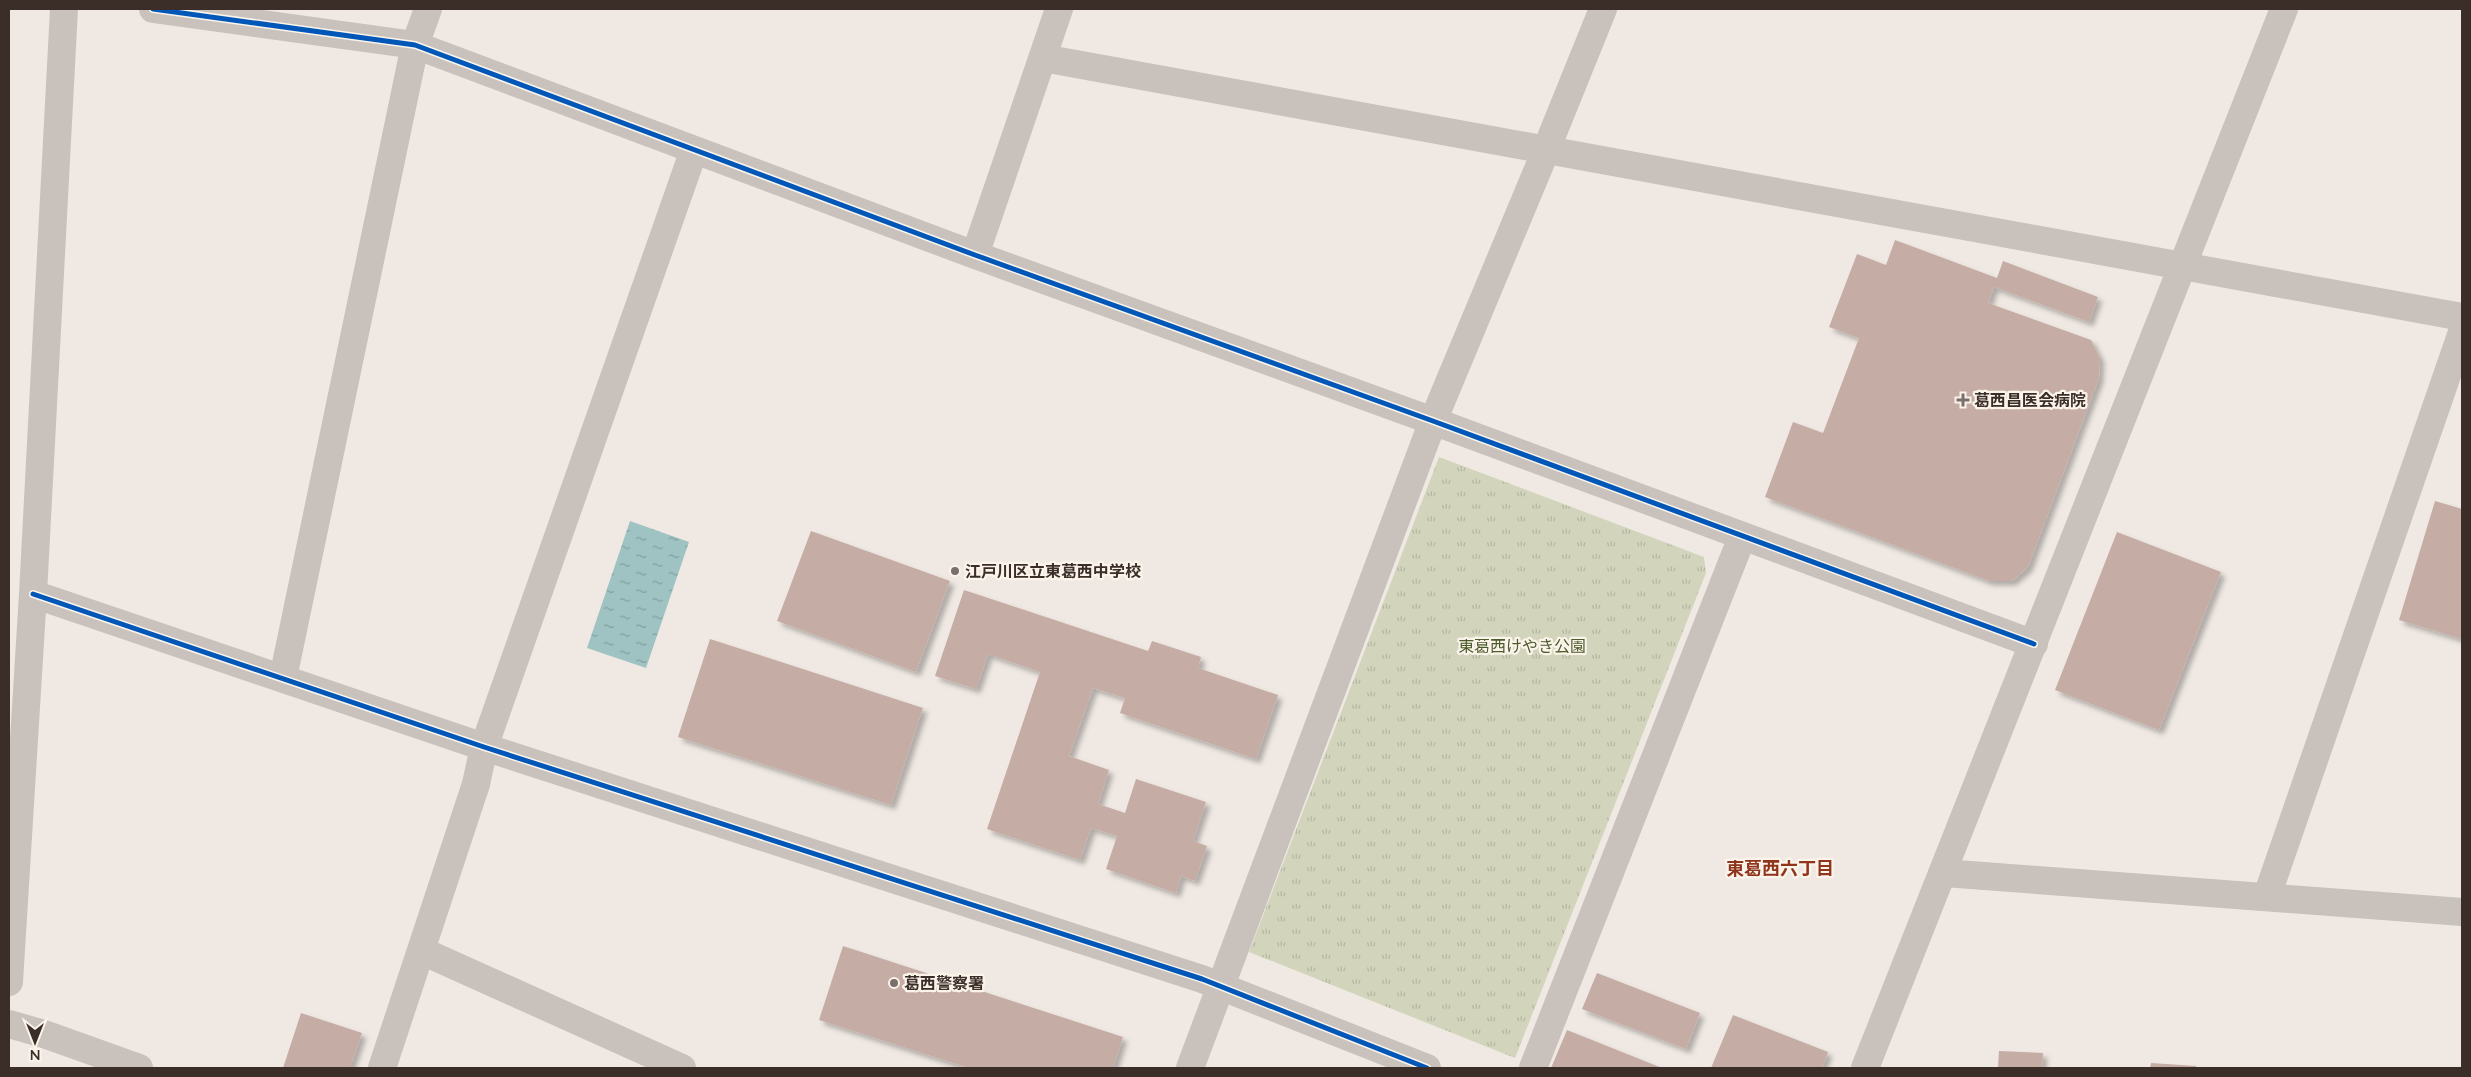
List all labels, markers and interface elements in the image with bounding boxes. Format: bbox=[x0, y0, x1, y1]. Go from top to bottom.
place label: 葛西昌医会病院 bbox=[1974, 390, 2086, 409]
marker: 葛西昌医会病院 bbox=[1956, 393, 1970, 407]
place label: 江戸川区立東葛西中学校 bbox=[965, 561, 1141, 580]
marker: 江戸川区立東葛西中学校 bbox=[949, 565, 961, 577]
park label: 東葛西けやき公園 bbox=[1458, 636, 1586, 655]
district label: 東葛西六丁目 bbox=[1726, 857, 1834, 879]
place label: 葛西警察署 bbox=[904, 973, 984, 992]
marker: 葛西警察署 bbox=[888, 977, 900, 989]
north arrow bbox=[10, 1017, 60, 1067]
text: N bbox=[30, 1047, 40, 1064]

